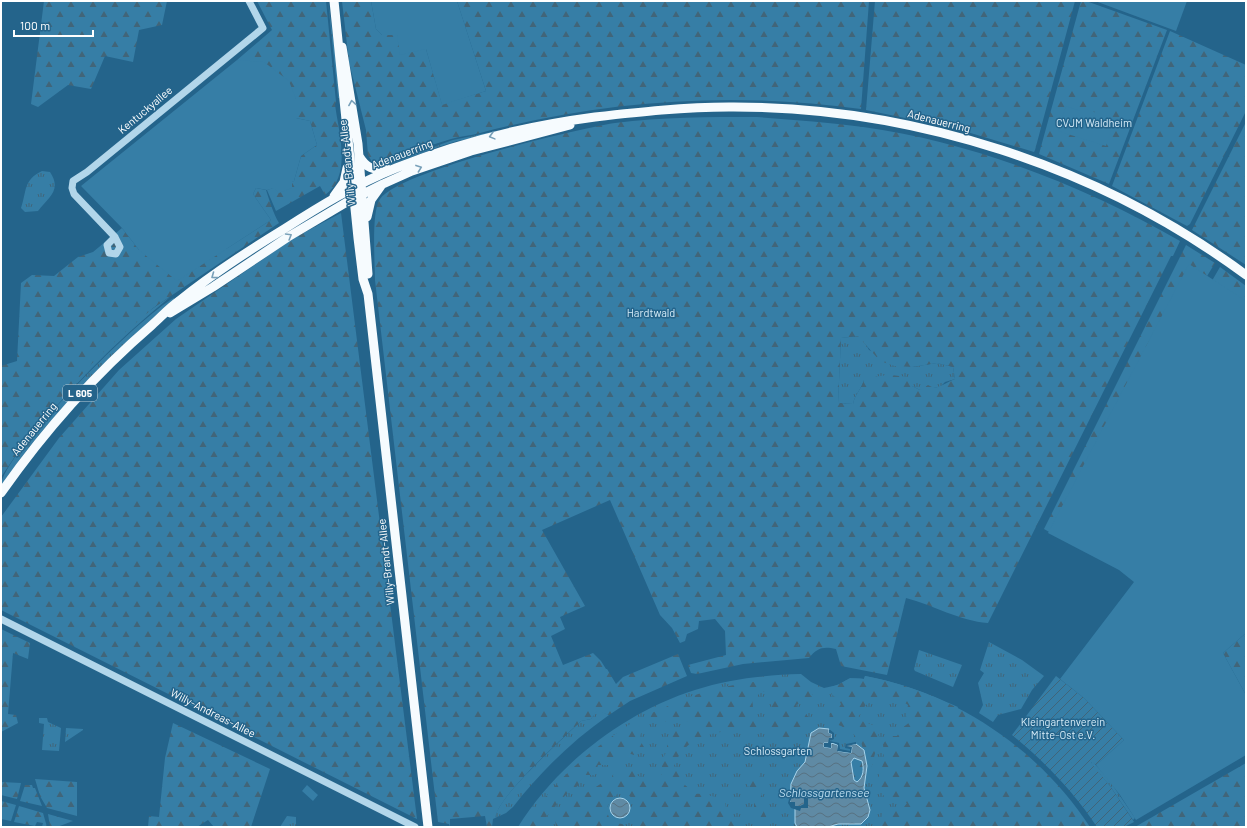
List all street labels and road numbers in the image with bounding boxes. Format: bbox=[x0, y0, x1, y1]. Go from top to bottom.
street label: Kentuckyallee bbox=[115, 83, 175, 136]
street label: Adenauerring bbox=[906, 106, 972, 135]
street label: Willy-Brandt-Allee bbox=[335, 119, 358, 207]
street label: Adenauerring bbox=[369, 136, 434, 171]
road number: L 605 bbox=[63, 385, 97, 401]
street label: Adenauerring bbox=[8, 400, 59, 458]
street label: Willy-Brandt-Allee bbox=[374, 518, 397, 606]
street label: Willy-Andreas-Allee bbox=[169, 685, 258, 740]

